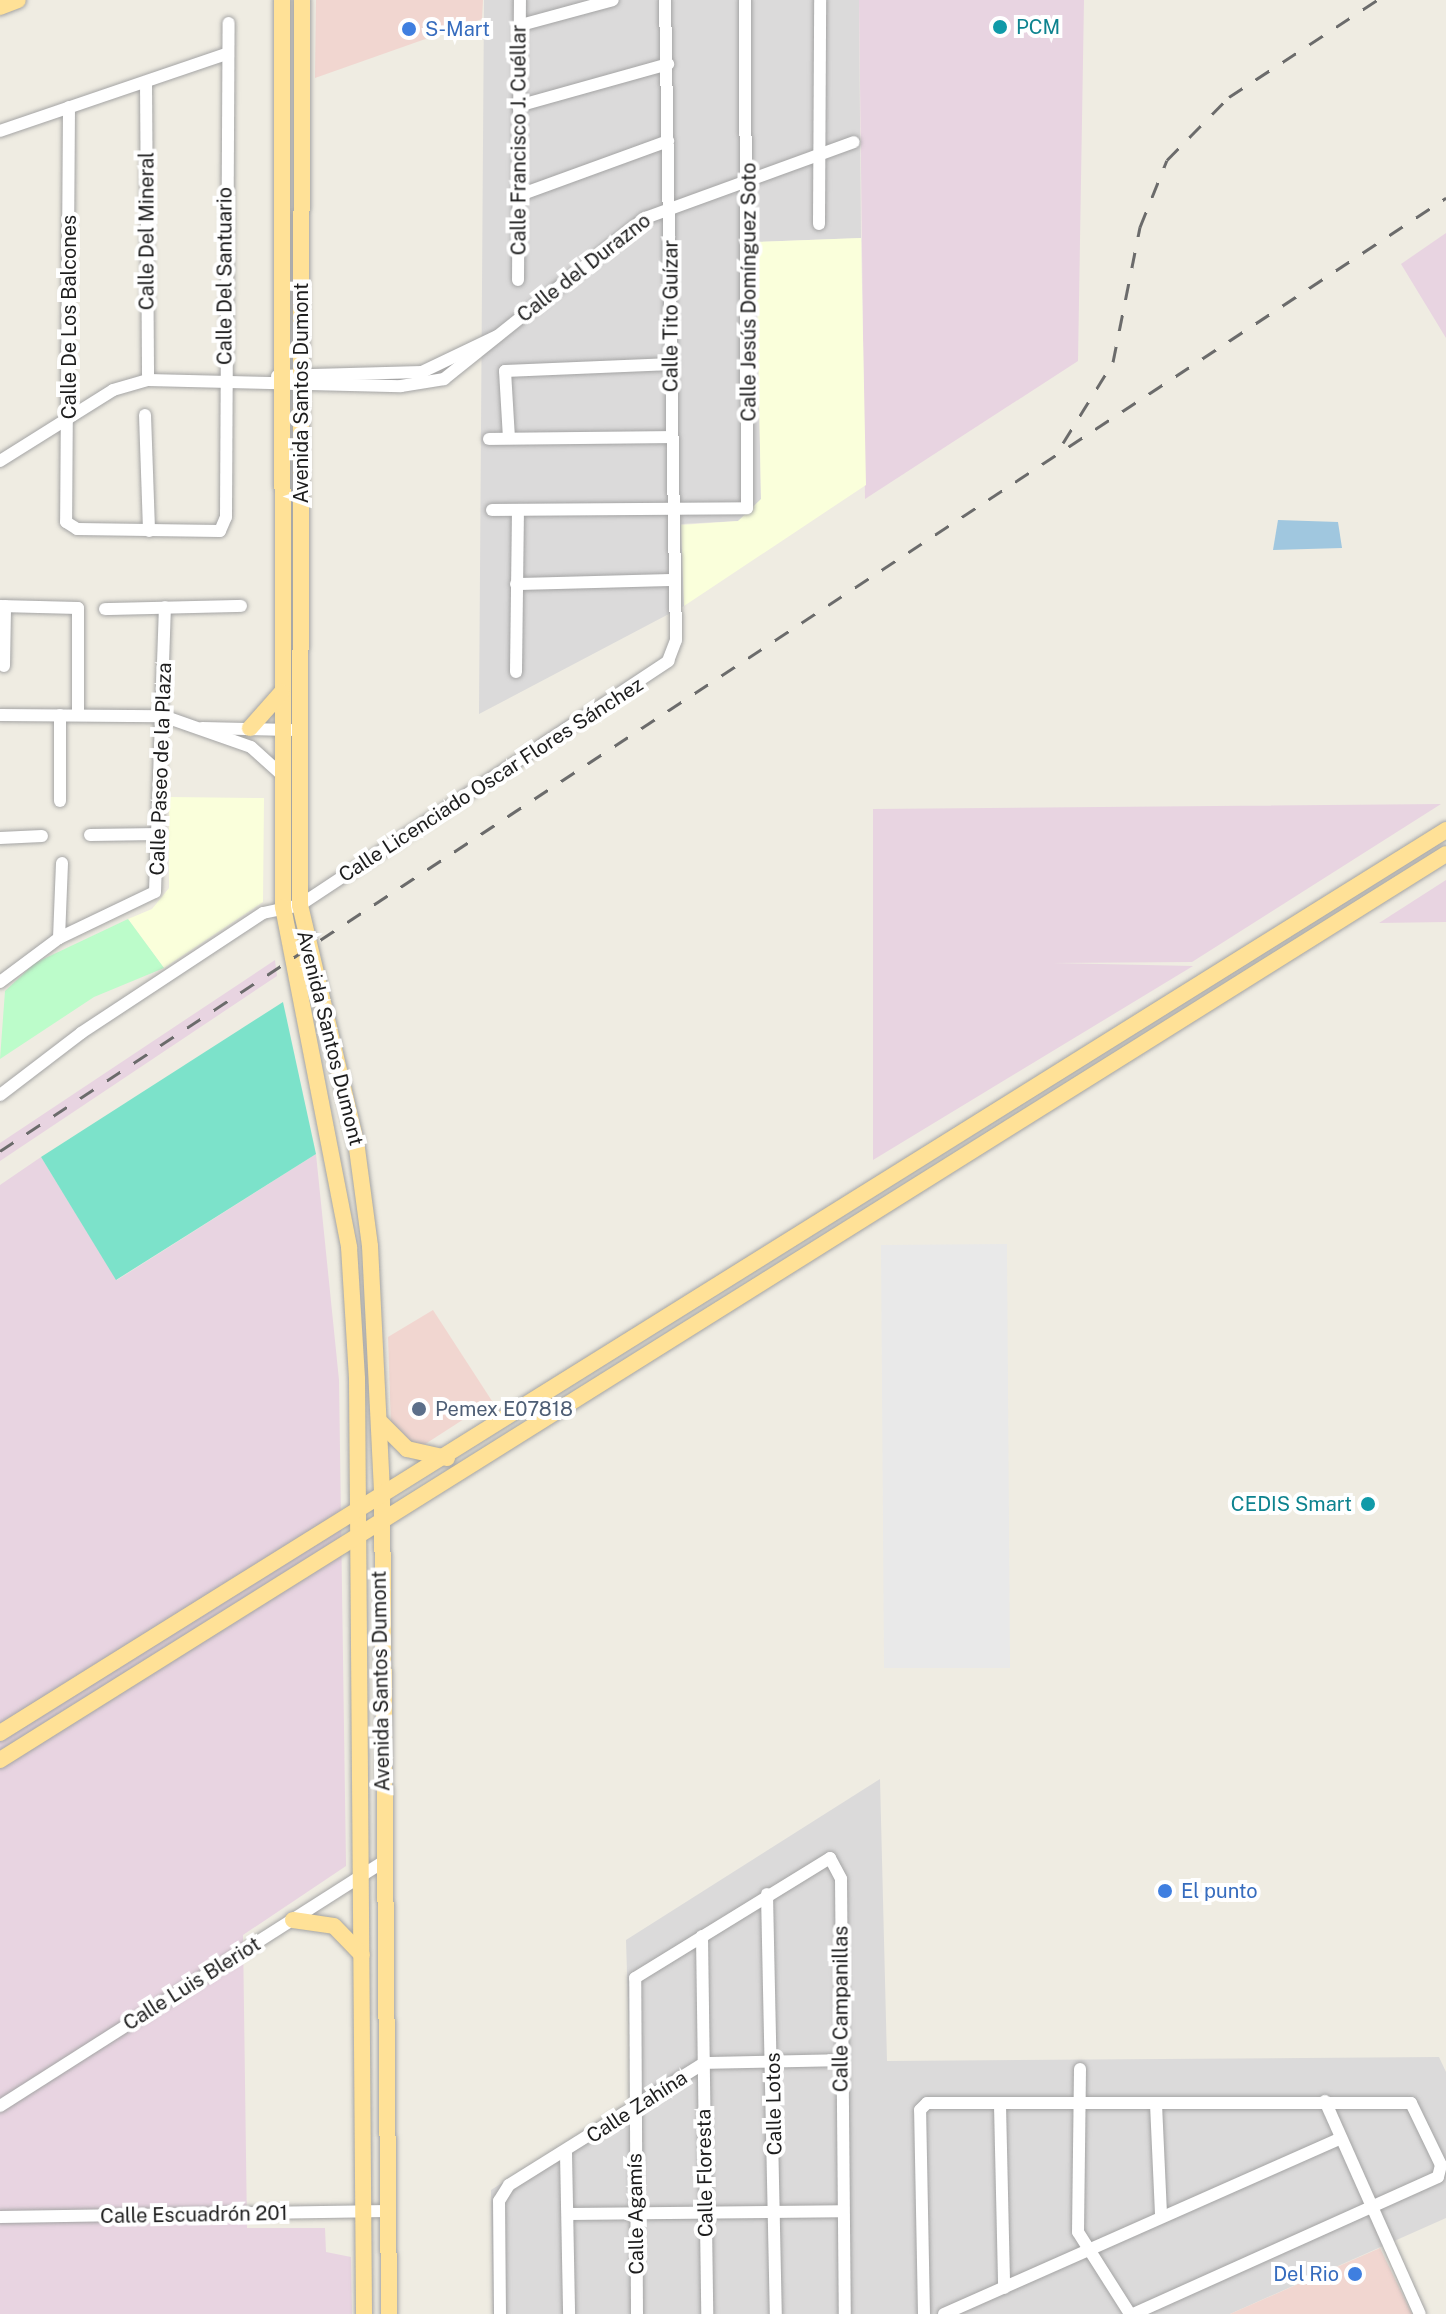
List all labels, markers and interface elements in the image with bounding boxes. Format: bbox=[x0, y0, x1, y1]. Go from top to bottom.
place label: PCM bbox=[1016, 15, 1060, 39]
place label: S-Mart bbox=[425, 17, 490, 41]
marker: PCM bbox=[991, 18, 1009, 36]
marker: S-Mart bbox=[400, 20, 418, 38]
street label: Calle Francisco J. Cuéllar bbox=[507, 24, 531, 256]
street label: Calle Del Mineral bbox=[135, 152, 159, 310]
street label: Calle Jesús Domínguez Soto bbox=[737, 162, 761, 422]
street label: Calle Del Santuario bbox=[213, 187, 237, 365]
street label: Calle del Durazno bbox=[512, 208, 656, 328]
street label: Calle De Los Balcones bbox=[57, 215, 81, 419]
street label: Calle Tito Guízar bbox=[659, 240, 683, 392]
street label: Avenida Santos Dumont bbox=[289, 283, 313, 503]
street label: Calle Paseo de la Plaza bbox=[145, 662, 177, 876]
street label: Calle Licenciado Oscar Flores Sánchez bbox=[334, 672, 648, 888]
street label: Avenida Santos Dumont bbox=[292, 928, 368, 1148]
place label: Pemex E07818 bbox=[435, 1397, 573, 1421]
marker: Pemex E07818 bbox=[410, 1400, 428, 1418]
place label: CEDIS Smart bbox=[1231, 1492, 1352, 1516]
marker: CEDIS Smart bbox=[1359, 1495, 1377, 1513]
street label: Avenida Santos Dumont bbox=[367, 1570, 395, 1792]
place label: El punto bbox=[1181, 1879, 1258, 1903]
marker: El punto bbox=[1156, 1882, 1174, 1900]
street label: Calle Campanillas bbox=[829, 1926, 853, 2092]
street label: Calle Luis Bleriot bbox=[119, 1932, 265, 2036]
street label: Calle Lotos bbox=[761, 2052, 787, 2156]
street label: Calle Zahína bbox=[582, 2066, 692, 2148]
street label: Calle Floresta bbox=[692, 2109, 718, 2237]
street label: Calle Agamís bbox=[623, 2153, 649, 2275]
street label: Calle Escuadrón 201 bbox=[100, 2201, 288, 2229]
place label: Del Rio bbox=[1273, 2262, 1339, 2286]
marker: Del Rio bbox=[1346, 2265, 1364, 2283]

